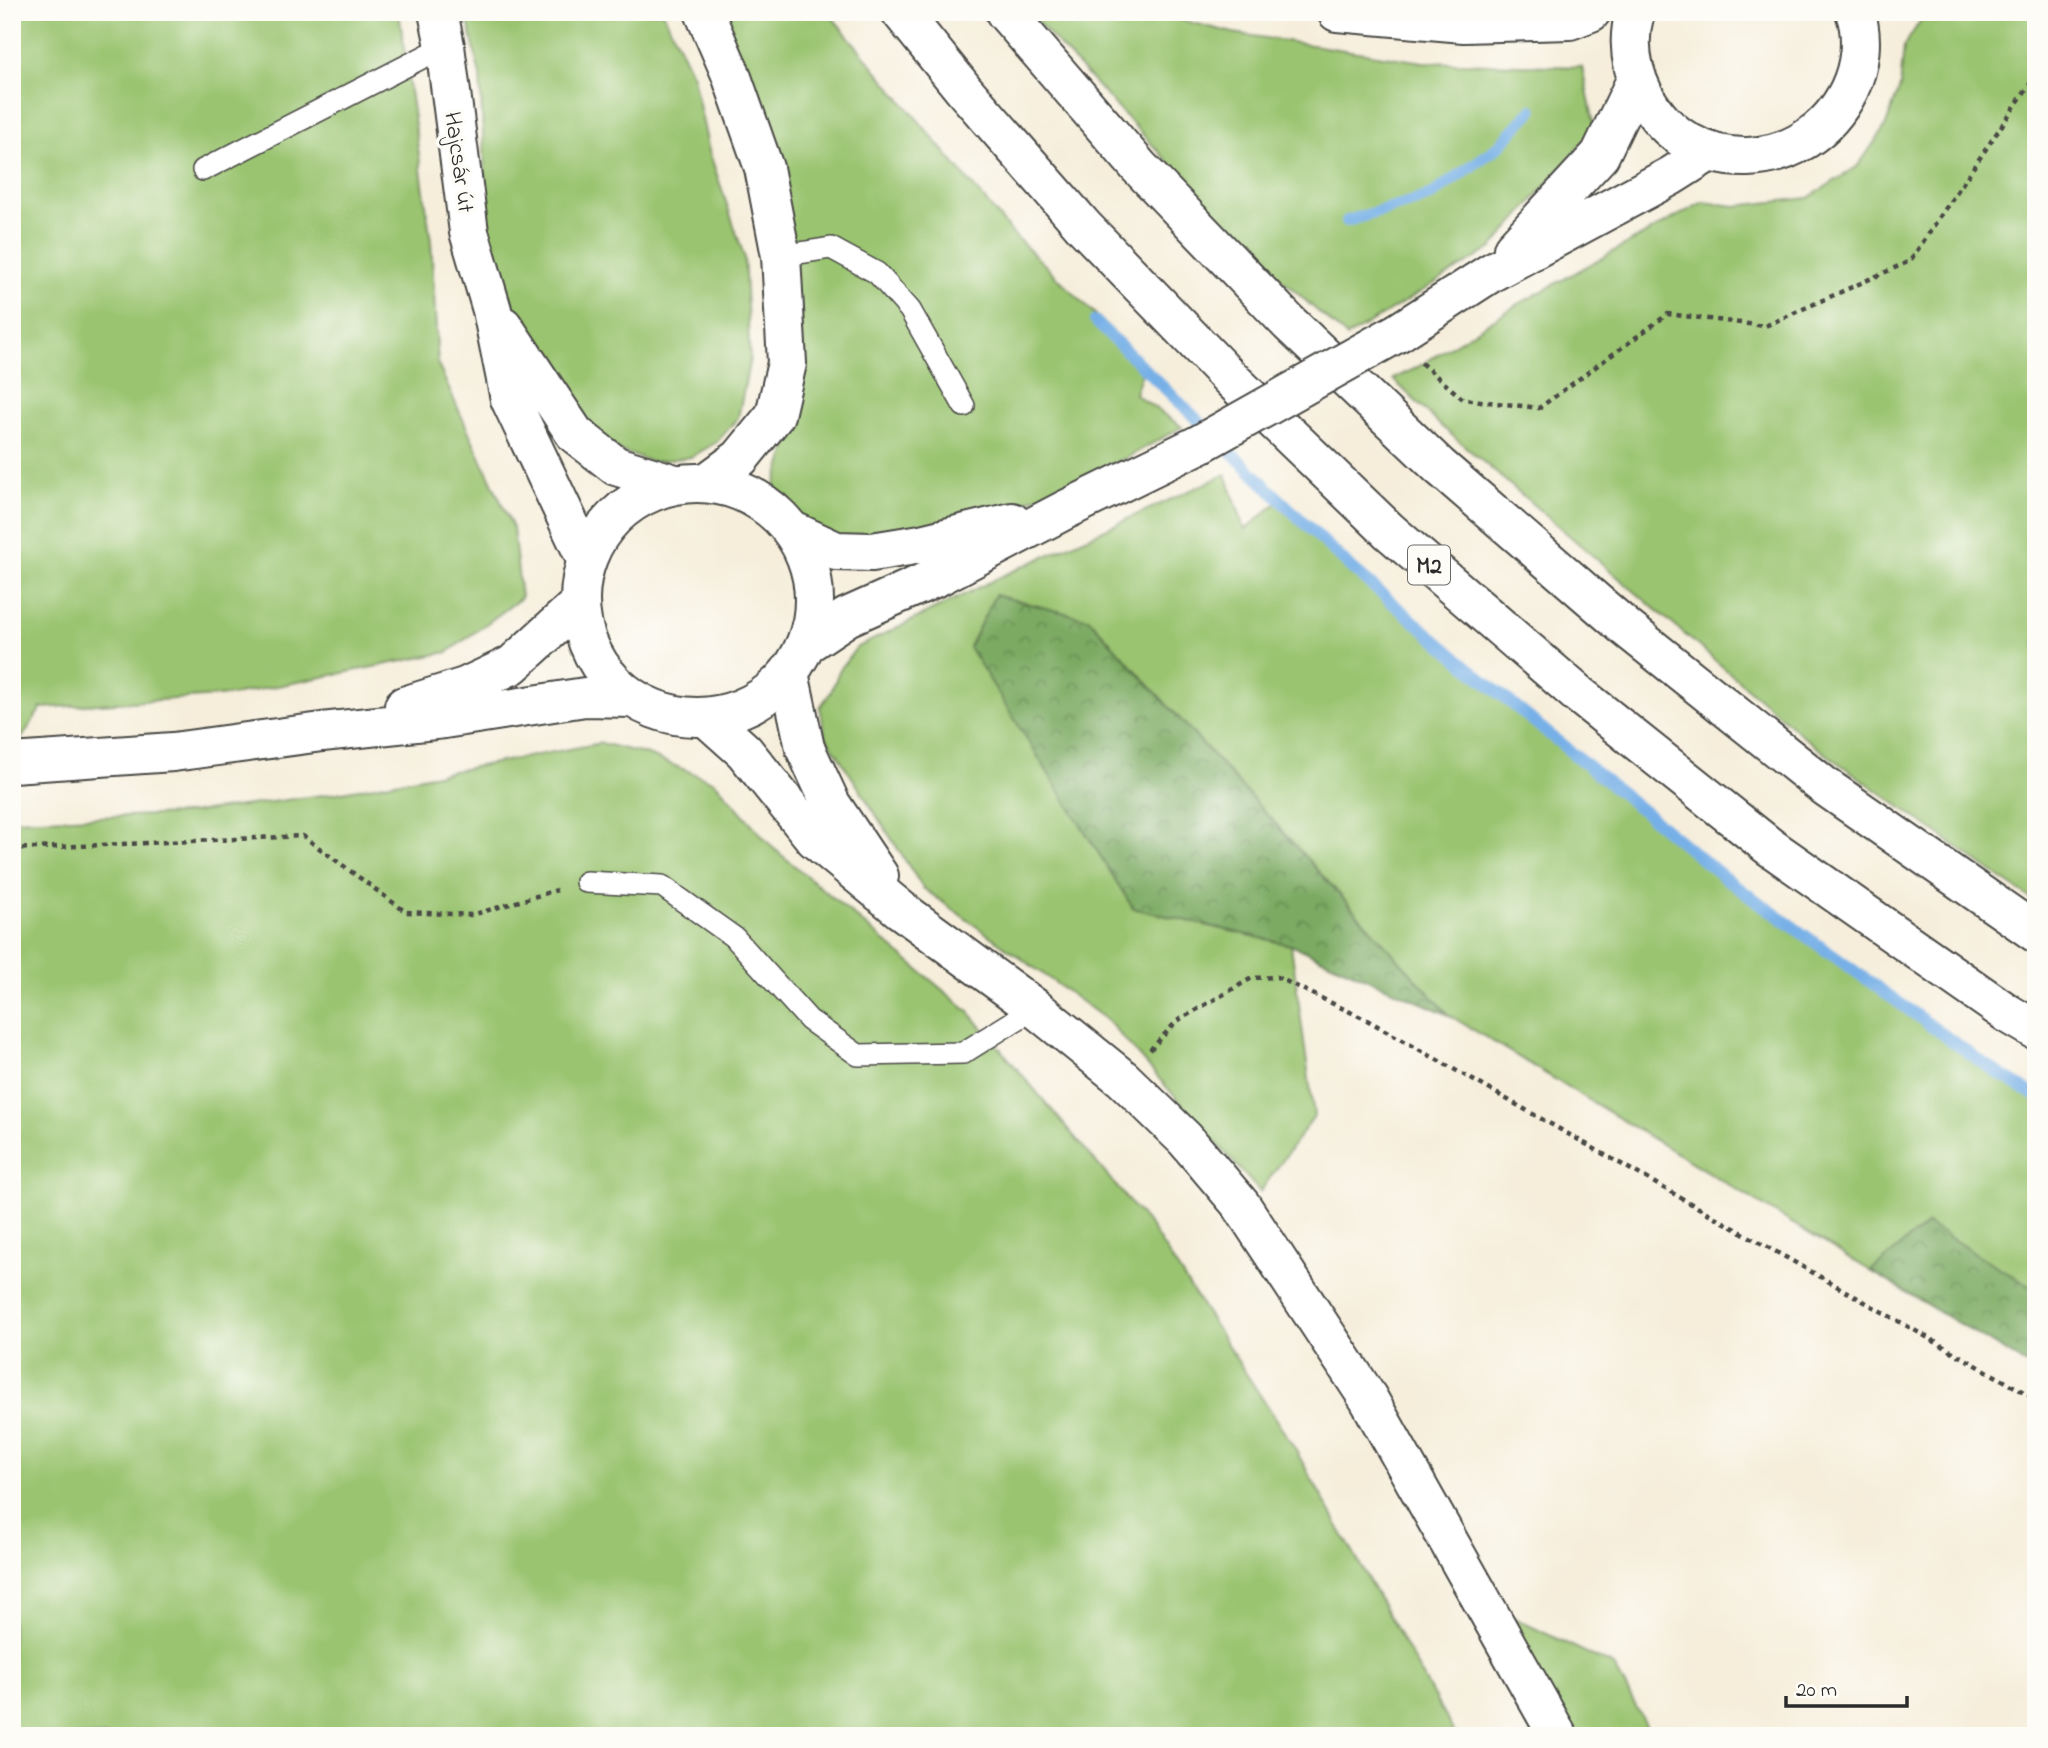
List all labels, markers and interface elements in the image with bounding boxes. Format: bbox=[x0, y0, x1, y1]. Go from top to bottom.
street label: Hajcsár út bbox=[433, 109, 482, 215]
road number: M2 bbox=[1408, 545, 1450, 584]
scale bar bbox=[1786, 1664, 1906, 1708]
text: 20 m bbox=[1796, 1676, 1837, 1706]

